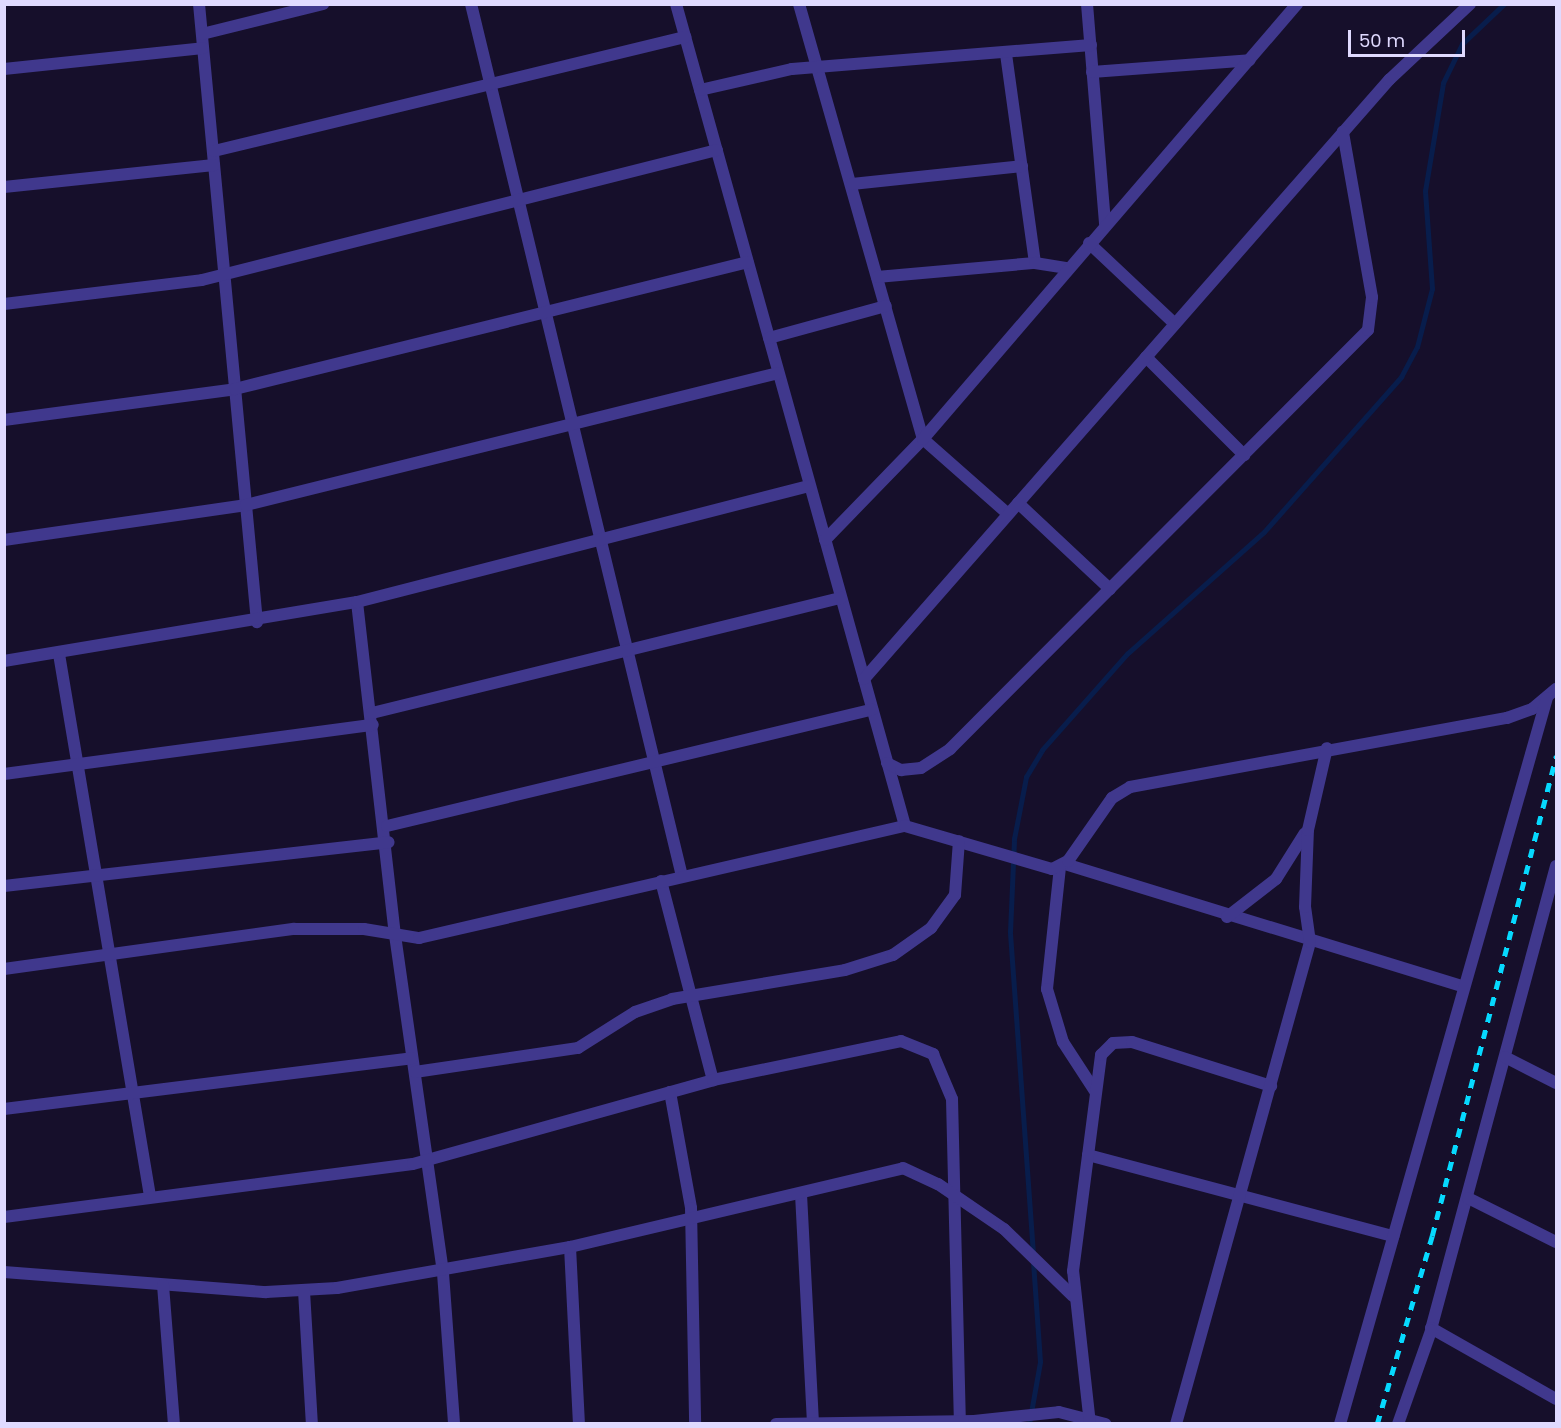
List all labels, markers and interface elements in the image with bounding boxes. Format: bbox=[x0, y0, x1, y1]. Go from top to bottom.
scale bar bbox=[1351, 18, 1468, 56]
text: 50 m bbox=[1359, 28, 1405, 53]

